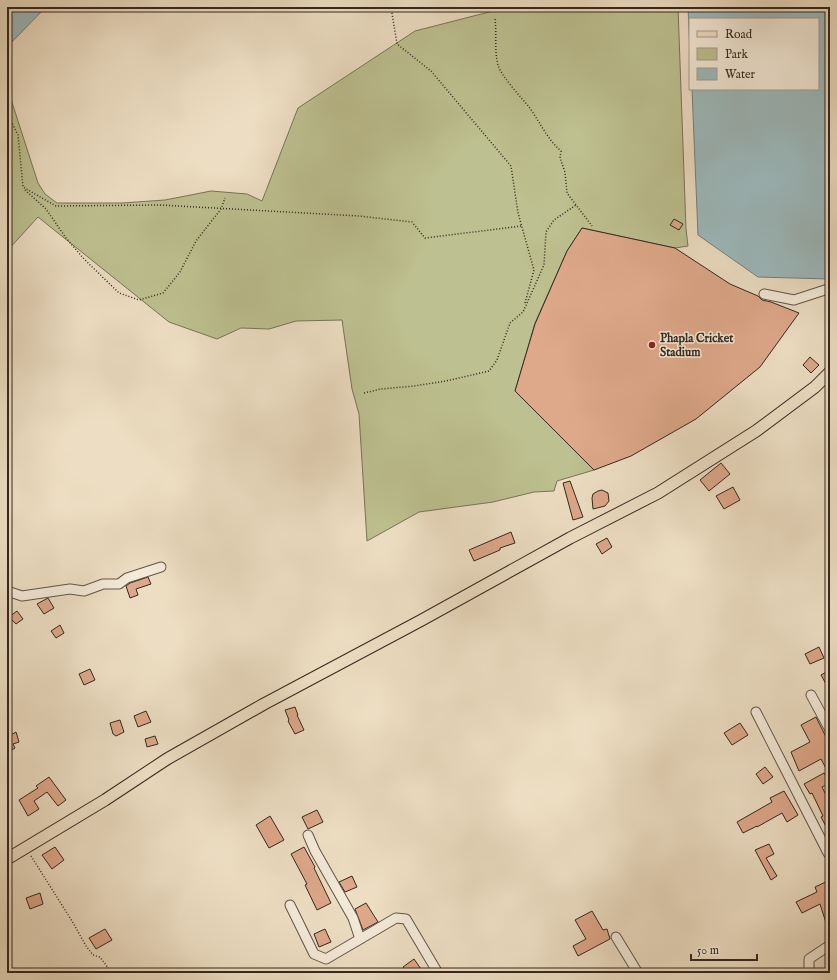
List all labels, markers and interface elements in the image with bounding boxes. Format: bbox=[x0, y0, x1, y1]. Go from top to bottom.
legend bbox=[689, 18, 819, 90]
text: Road bbox=[725, 27, 753, 42]
text: Park bbox=[725, 47, 748, 62]
text: Water bbox=[725, 67, 756, 82]
place label: Phapla Cricket Stadium bbox=[660, 331, 734, 360]
marker: Phapla Cricket Stadium bbox=[647, 340, 657, 350]
scale bar bbox=[691, 936, 757, 962]
text: 50 m bbox=[697, 943, 719, 958]

